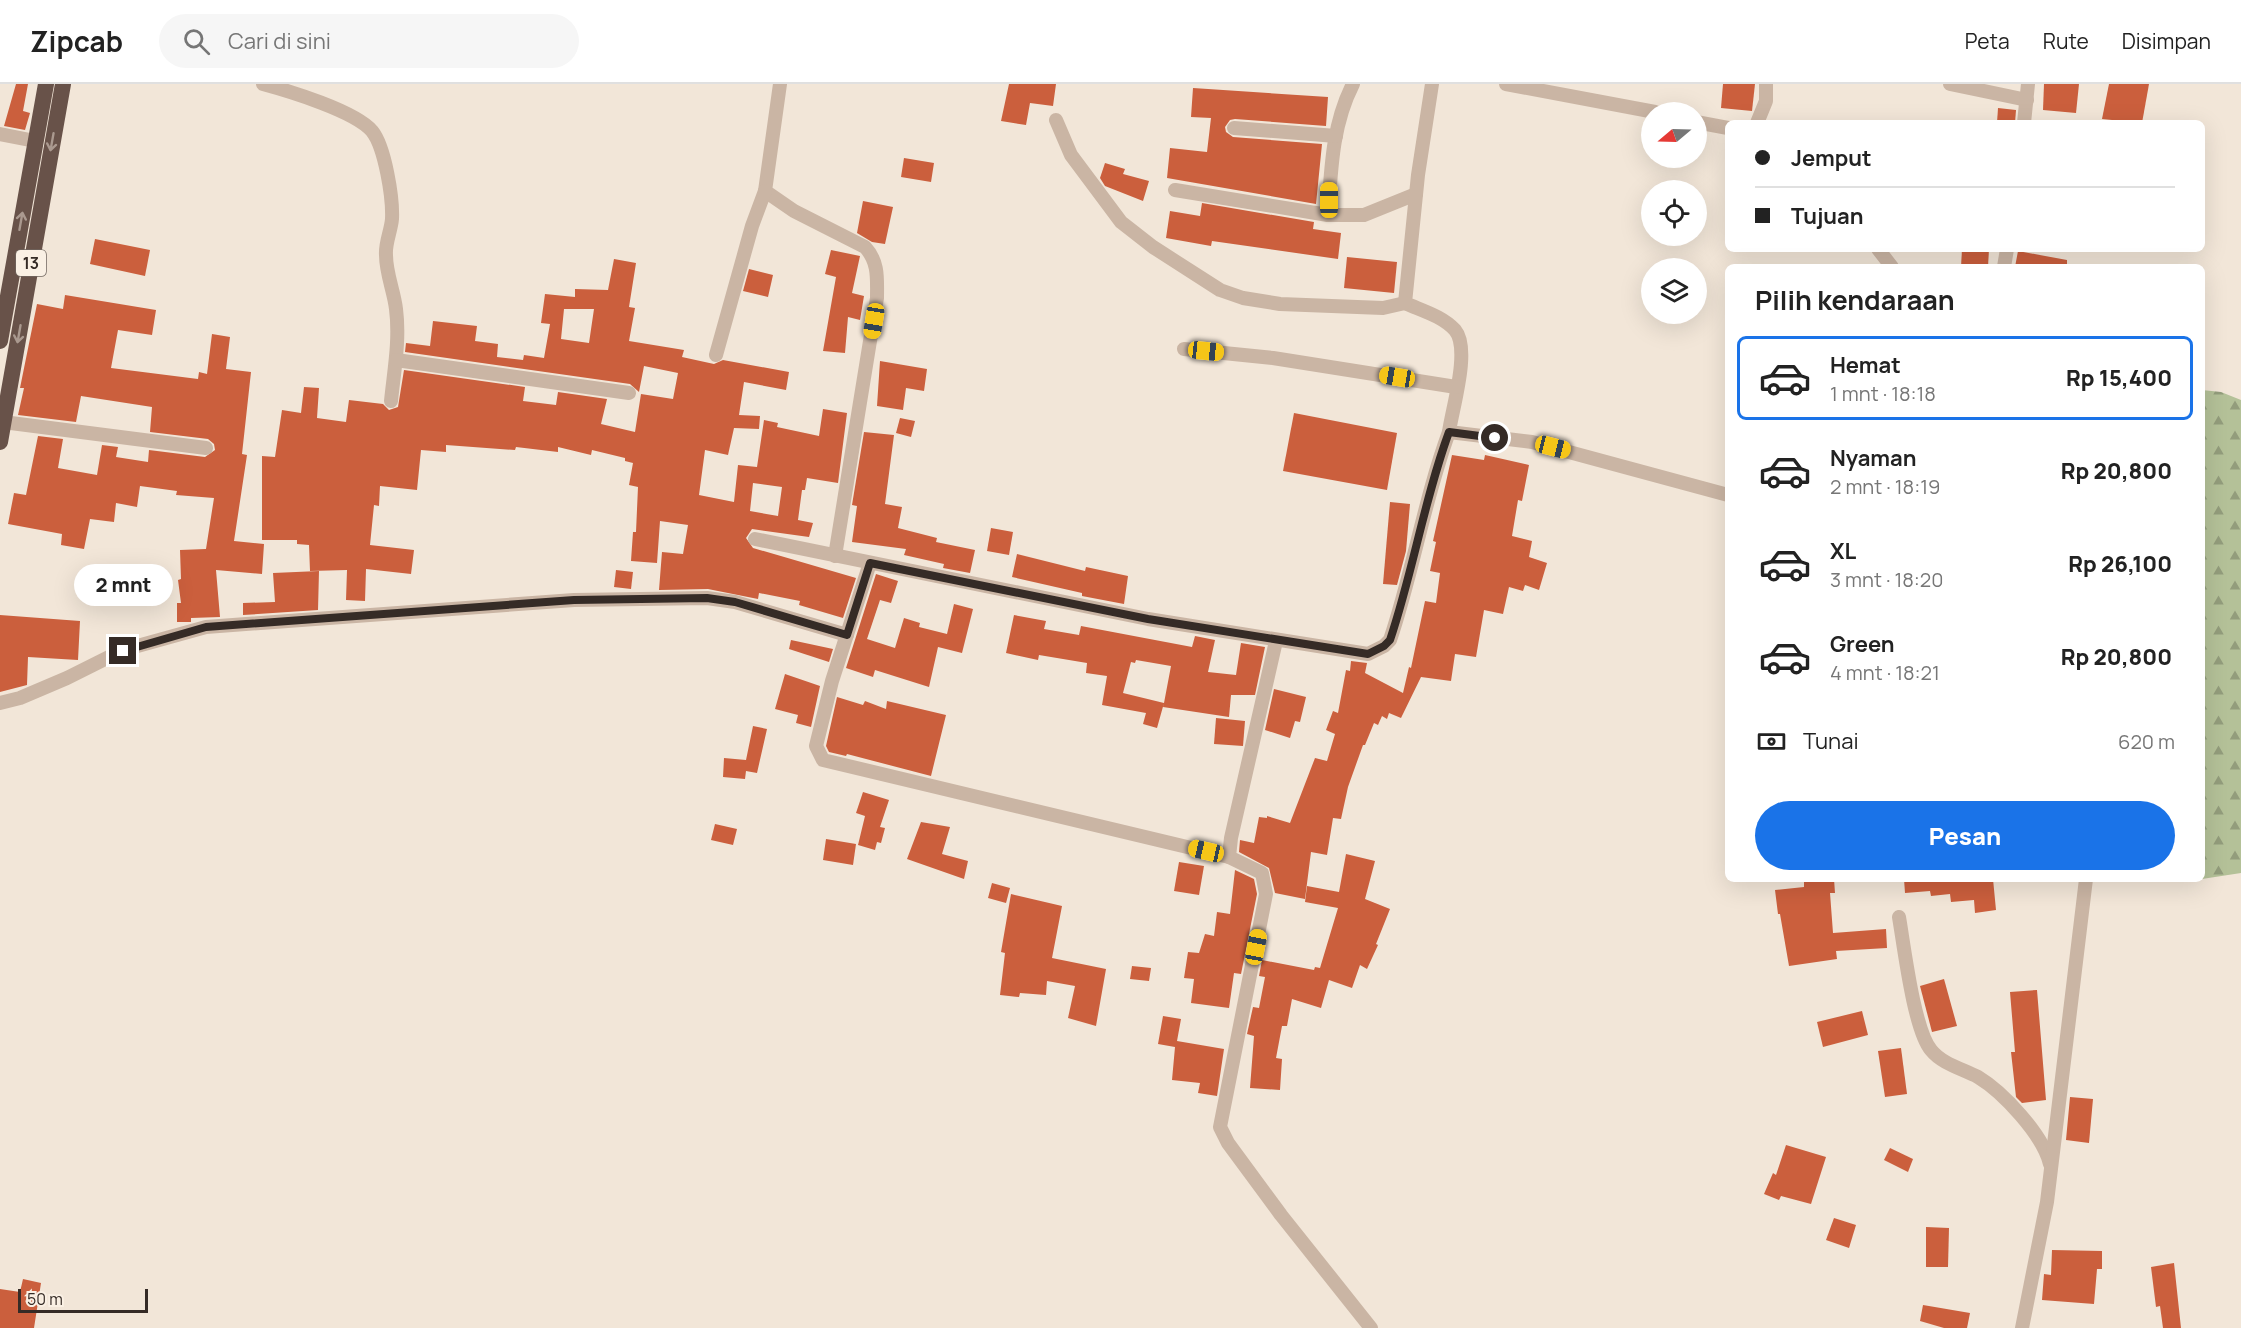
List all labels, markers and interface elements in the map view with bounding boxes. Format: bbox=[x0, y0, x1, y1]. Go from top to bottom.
search box bbox=[159, 14, 579, 68]
text: Zipcab bbox=[30, 22, 123, 60]
icon: search bbox=[180, 25, 213, 58]
text: Cari di sini bbox=[228, 26, 331, 56]
text: Peta bbox=[1965, 27, 2010, 55]
text: Rute bbox=[2043, 27, 2089, 55]
text: Disimpan bbox=[2122, 27, 2211, 55]
north arrow bbox=[1641, 102, 1707, 168]
map controls bbox=[1641, 102, 1707, 324]
one-way arrow bbox=[46, 131, 57, 151]
text: Jemput bbox=[1791, 143, 1872, 173]
button: locate bbox=[1641, 180, 1707, 246]
car bbox=[1320, 182, 1338, 218]
text: Tujuan bbox=[1791, 201, 1864, 231]
one-way arrow bbox=[16, 212, 27, 231]
road number: 13 bbox=[16, 250, 46, 276]
button: layers bbox=[1641, 258, 1707, 324]
text: Pilih kendaraan bbox=[1755, 281, 1955, 318]
car bbox=[862, 302, 886, 340]
one-way arrow bbox=[13, 323, 24, 343]
car bbox=[1187, 340, 1225, 362]
text: Hemat bbox=[1830, 350, 1901, 380]
icon: car bbox=[1758, 351, 1812, 405]
text: Rp 15,400 bbox=[2066, 363, 2172, 393]
car bbox=[1378, 365, 1416, 389]
text: 1 mnt · 18:18 bbox=[1830, 380, 1936, 407]
route start bbox=[1481, 424, 1508, 451]
car bbox=[1533, 434, 1573, 460]
text: Nyaman bbox=[1830, 443, 1917, 473]
icon: car bbox=[1758, 444, 1812, 498]
text: Rp 20,800 bbox=[2061, 456, 2172, 486]
text: 2 mnt · 18:19 bbox=[1830, 473, 1940, 500]
text: XL bbox=[1830, 536, 1856, 566]
icon: car bbox=[1758, 537, 1812, 591]
text: Rp 26,100 bbox=[2068, 549, 2172, 579]
callout: 2 mnt bbox=[74, 564, 172, 606]
text: 3 mnt · 18:20 bbox=[1830, 566, 1943, 593]
text: 2 mnt bbox=[96, 571, 152, 598]
text: Green bbox=[1830, 629, 1895, 659]
icon: car bbox=[1758, 630, 1812, 684]
route end bbox=[109, 637, 136, 664]
text: Rp 20,800 bbox=[2061, 642, 2172, 672]
text: 4 mnt · 18:21 bbox=[1830, 659, 1940, 686]
icon: cash bbox=[1755, 725, 1788, 758]
text: Tunai bbox=[1803, 726, 1859, 756]
text: 620 m bbox=[2118, 728, 2175, 755]
button: Pesan bbox=[1755, 801, 2175, 870]
car bbox=[1186, 838, 1226, 864]
car bbox=[1244, 928, 1268, 966]
scale bar bbox=[18, 1286, 148, 1314]
text: 50 m bbox=[27, 1288, 63, 1310]

